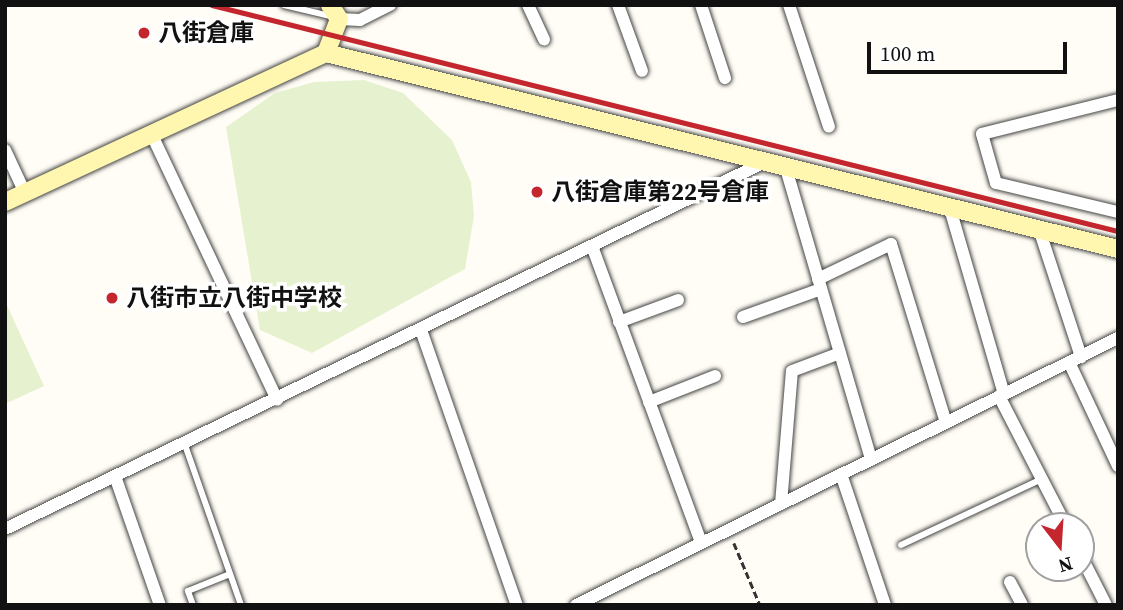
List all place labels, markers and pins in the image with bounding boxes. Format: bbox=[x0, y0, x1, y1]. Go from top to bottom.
place label: 八街倉庫 bbox=[158, 19, 254, 47]
marker: 八街倉庫 bbox=[136, 25, 152, 41]
place label: 八街倉庫第22号倉庫 bbox=[551, 178, 769, 206]
marker: 八街倉庫第22号倉庫 bbox=[529, 184, 545, 200]
place label: 八街市立八街中学校 bbox=[126, 284, 342, 312]
marker: 八街市立八街中学校 bbox=[104, 290, 120, 306]

